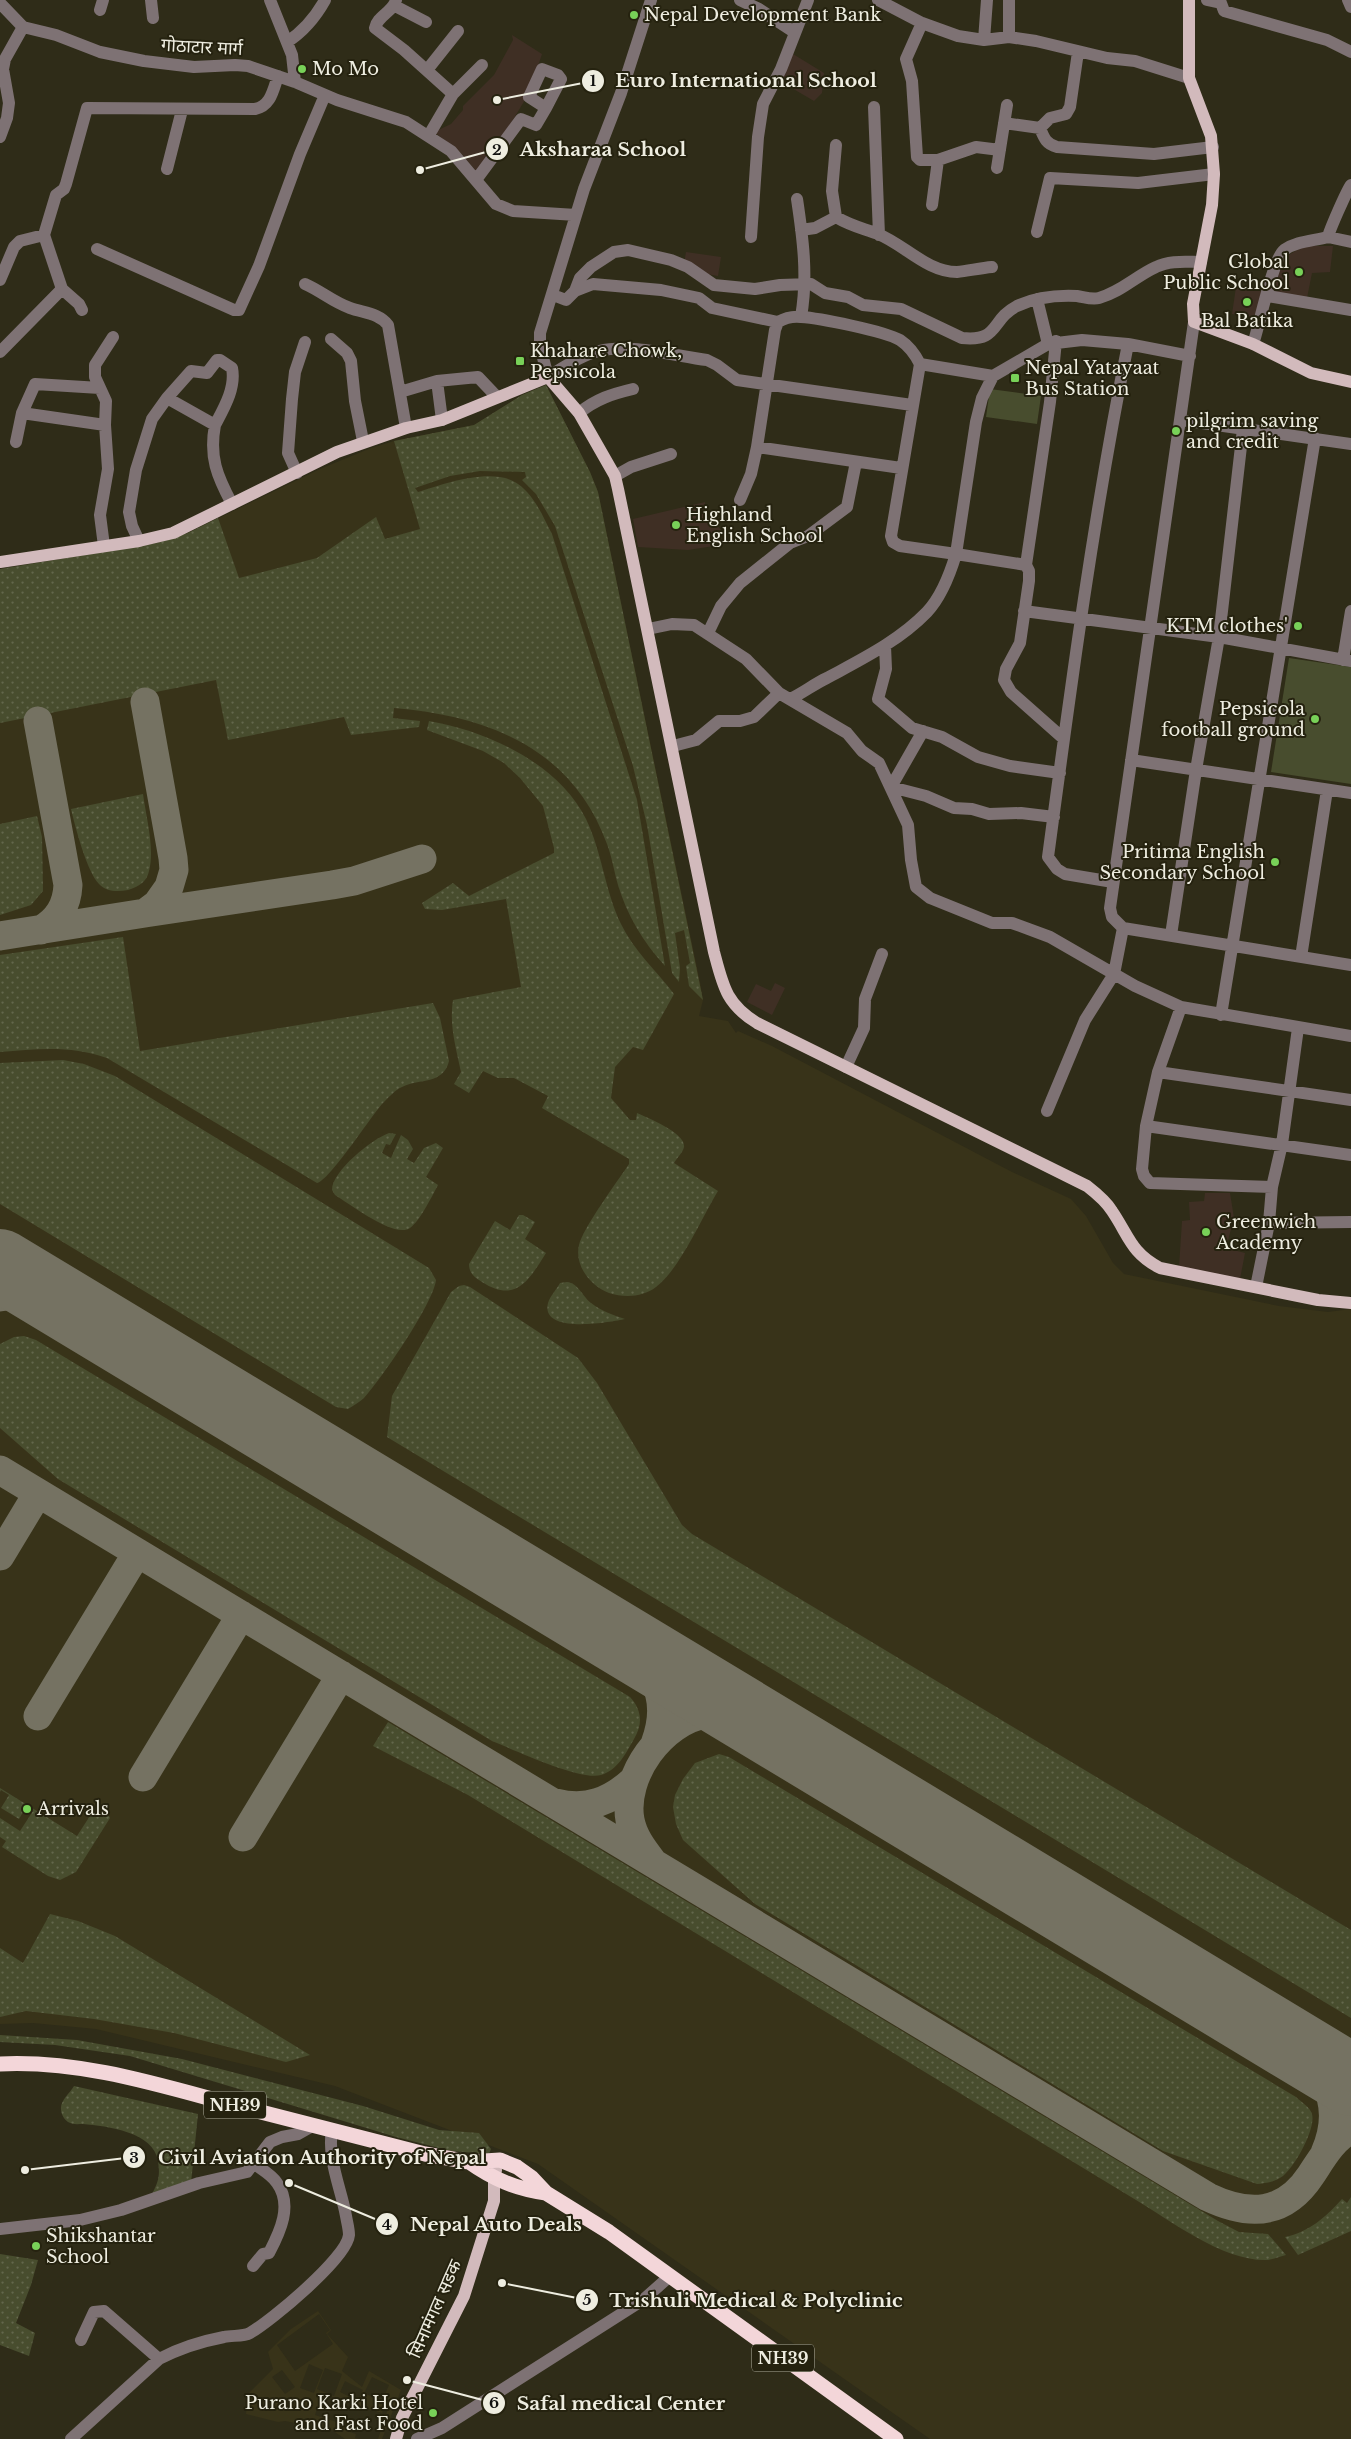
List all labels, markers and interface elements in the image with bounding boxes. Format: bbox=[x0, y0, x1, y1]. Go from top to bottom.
place label: Nepal Development Bank bbox=[644, 4, 881, 26]
marker: Nepal Development Bank bbox=[628, 9, 640, 21]
street label: गोठाटार मार्ग bbox=[161, 34, 244, 60]
place label: Mo Mo bbox=[312, 58, 379, 80]
marker: Mo Mo bbox=[296, 63, 308, 75]
callout: Euro International School bbox=[580, 64, 887, 98]
text: Euro International School bbox=[615, 69, 877, 92]
text: 1 bbox=[590, 71, 597, 90]
callout: Aksharaa School bbox=[484, 132, 696, 166]
text: Aksharaa School bbox=[519, 138, 686, 161]
text: 2 bbox=[492, 140, 502, 159]
place label: Global Public School bbox=[1163, 251, 1289, 294]
marker: Global Public School bbox=[1293, 266, 1305, 278]
marker: Bal Batika bbox=[1241, 296, 1253, 308]
place label: Bal Batika bbox=[1201, 310, 1293, 332]
place label: Khahare Chowk, Pepsicola bbox=[530, 340, 682, 383]
marker: Khahare Chowk, Pepsicola bbox=[514, 355, 526, 367]
place label: Nepal Yatayaat Bus Station bbox=[1025, 357, 1160, 400]
marker: Nepal Yatayaat Bus Station bbox=[1009, 372, 1021, 384]
place label: pilgrim saving and credit bbox=[1186, 410, 1318, 453]
marker: pilgrim saving and credit bbox=[1170, 425, 1182, 437]
place label: Highland English School bbox=[686, 504, 823, 547]
marker: Highland English School bbox=[670, 519, 682, 531]
place label: KTM clothes' bbox=[1166, 615, 1288, 637]
marker: KTM clothes' bbox=[1292, 620, 1304, 632]
place label: Pepsicola football ground bbox=[1161, 698, 1305, 741]
marker: Pepsicola football ground bbox=[1309, 713, 1321, 725]
place label: Pritima English Secondary School bbox=[1099, 841, 1265, 884]
marker: Pritima English Secondary School bbox=[1269, 856, 1281, 868]
place label: Greenwich Academy bbox=[1215, 1211, 1316, 1254]
marker: Greenwich Academy bbox=[1200, 1226, 1212, 1238]
place label: Arrivals bbox=[36, 1798, 109, 1820]
marker: Arrivals bbox=[21, 1803, 33, 1815]
road number: NH39 bbox=[204, 2092, 266, 2118]
callout: Civil Aviation Authority of Nepal bbox=[122, 2140, 497, 2174]
text: Civil Aviation Authority of Nepal bbox=[158, 2146, 486, 2169]
text: 3 bbox=[129, 2148, 139, 2167]
callout: Nepal Auto Deals bbox=[374, 2207, 592, 2241]
text: Nepal Auto Deals bbox=[410, 2213, 582, 2236]
text: 4 bbox=[382, 2215, 392, 2234]
place label: Shikshantar School bbox=[46, 2225, 156, 2268]
marker: Shikshantar School bbox=[30, 2240, 42, 2252]
street label: सिनामंगल सडक bbox=[404, 2255, 467, 2362]
callout: Trishuli Medical & Polyclinic bbox=[574, 2283, 913, 2317]
text: Trishuli Medical & Polyclinic bbox=[609, 2289, 903, 2312]
text: 5 bbox=[583, 2290, 592, 2309]
road number: NH39 bbox=[752, 2344, 814, 2372]
callout: Safal medical Center bbox=[481, 2386, 735, 2420]
place label: Purano Karki Hotel and Fast Food bbox=[245, 2392, 423, 2435]
text: Safal medical Center bbox=[517, 2392, 726, 2415]
text: 6 bbox=[489, 2393, 499, 2412]
marker: Purano Karki Hotel and Fast Food bbox=[427, 2407, 439, 2419]

